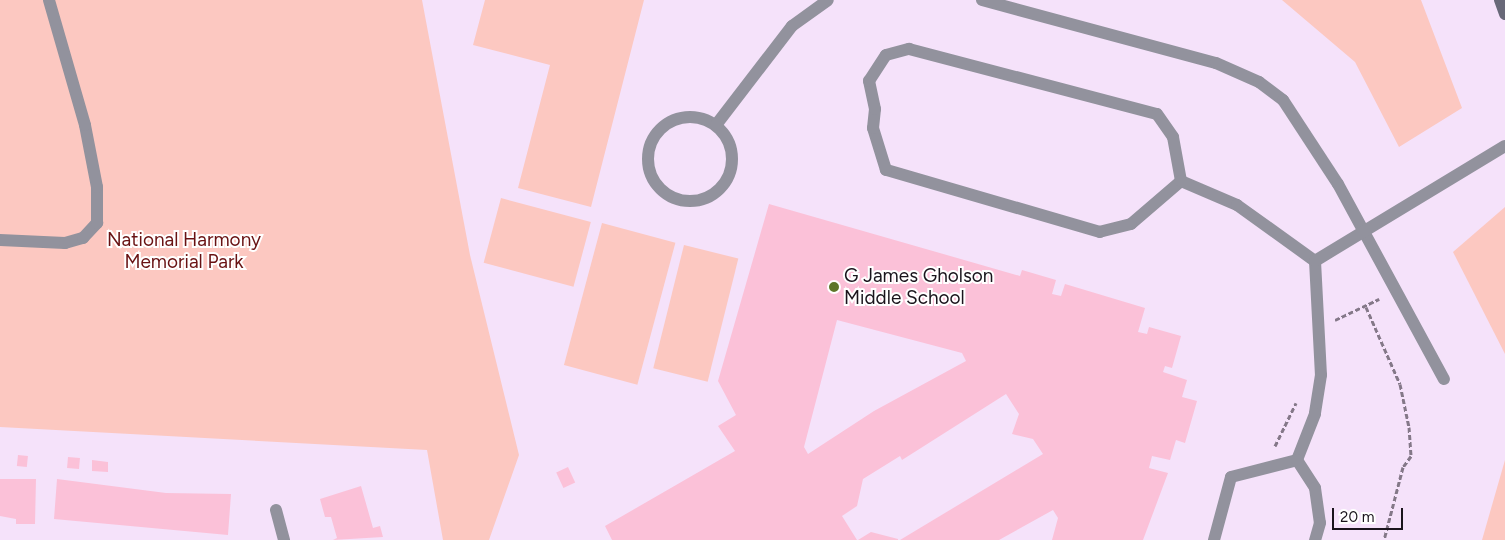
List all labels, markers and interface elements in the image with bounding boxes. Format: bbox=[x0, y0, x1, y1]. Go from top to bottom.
park label: National Harmony Memorial Park bbox=[107, 229, 261, 273]
place label: G James Gholson Middle School bbox=[844, 265, 993, 309]
marker: G James Gholson Middle School bbox=[828, 281, 840, 293]
scale bar bbox=[1335, 498, 1406, 530]
text: 20 m bbox=[1340, 508, 1374, 526]

